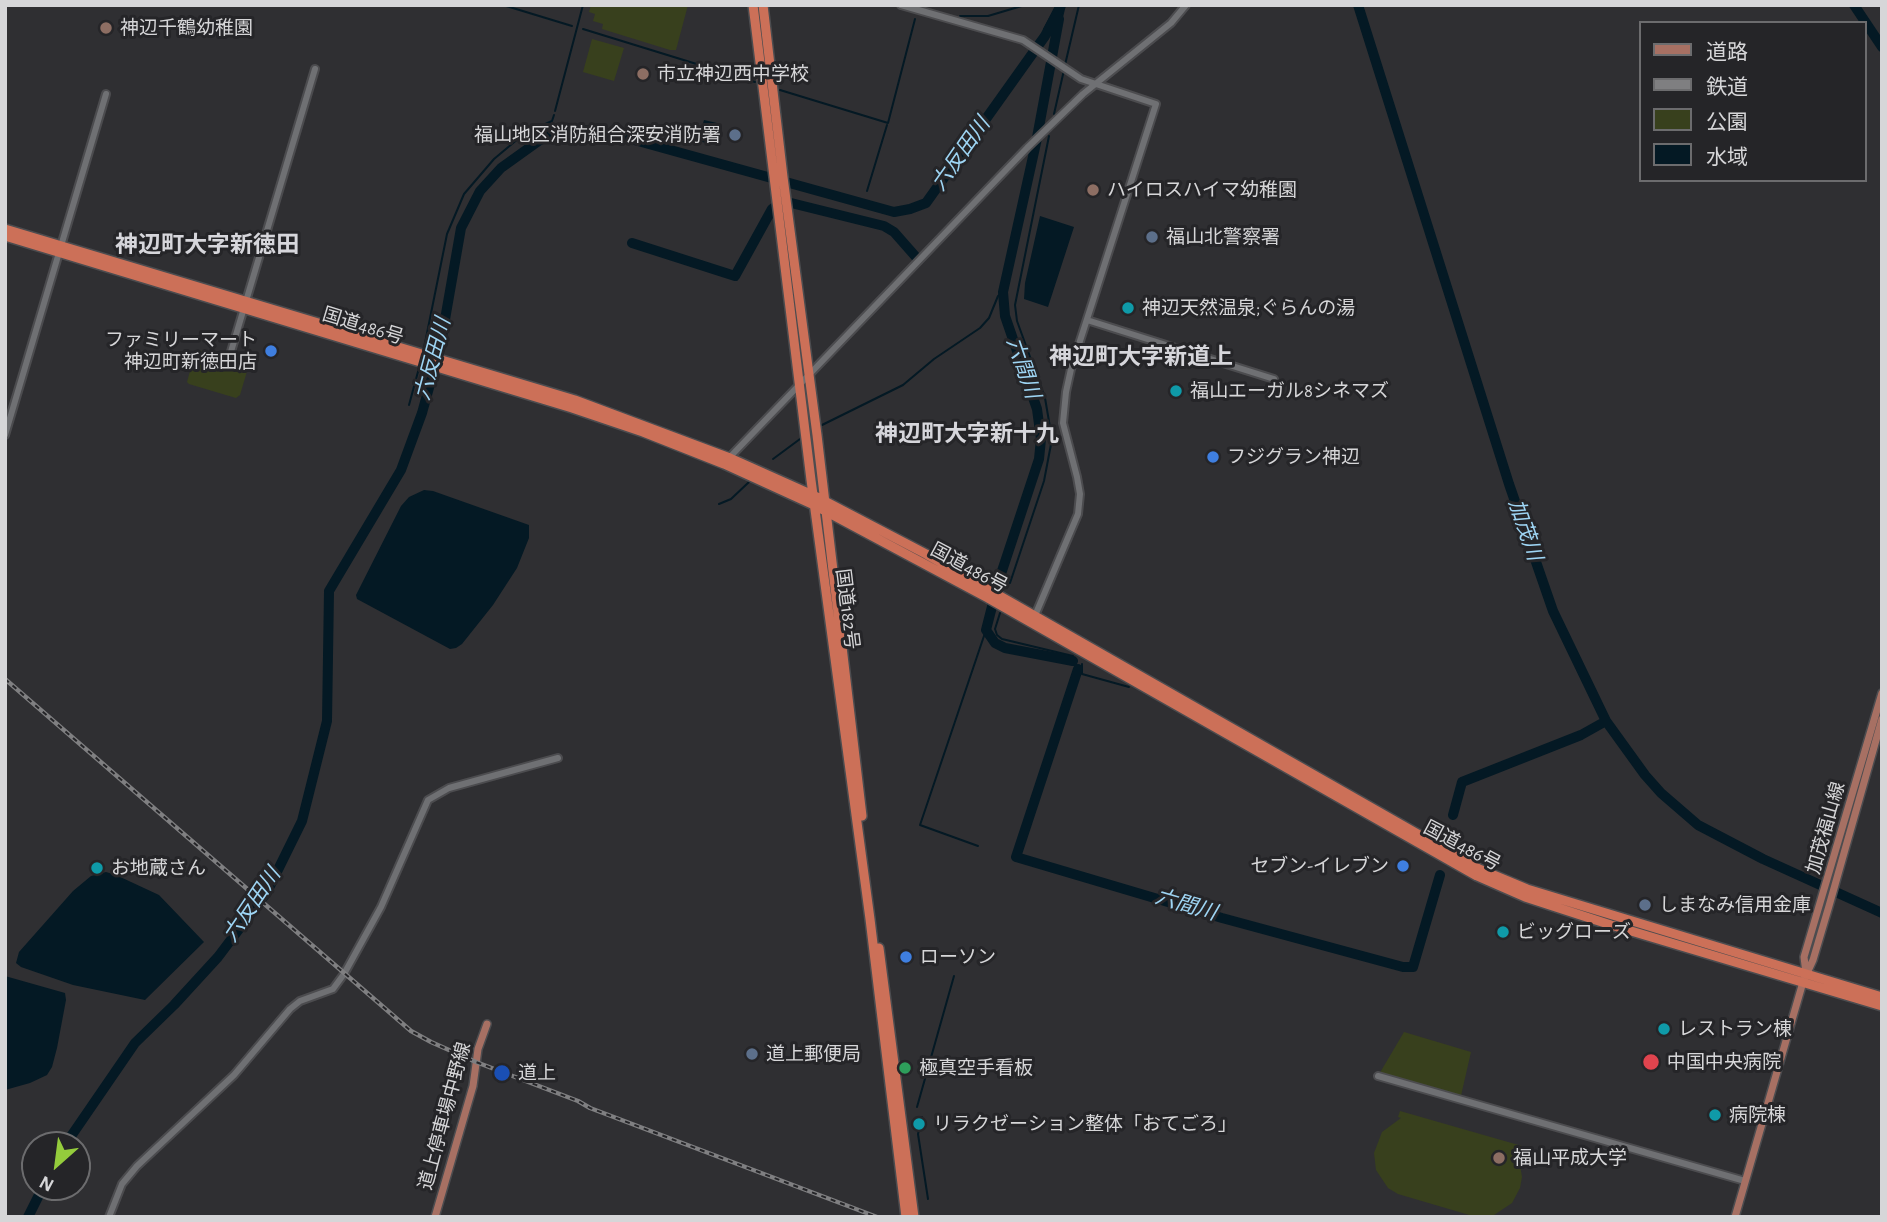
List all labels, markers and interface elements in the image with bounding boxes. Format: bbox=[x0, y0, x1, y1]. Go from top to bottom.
place label: 神辺千鶴幼稚園 bbox=[120, 17, 253, 39]
marker: 神辺千鶴幼稚園 bbox=[98, 20, 114, 36]
legend bbox=[1638, 21, 1866, 182]
text: 道路 bbox=[1706, 42, 1748, 63]
place label: 市立神辺西中学校 bbox=[657, 63, 809, 85]
marker: 市立神辺西中学校 bbox=[635, 66, 651, 82]
text: 鉄道 bbox=[1706, 77, 1748, 98]
water label: 六反田川 bbox=[927, 112, 995, 196]
text: 公園 bbox=[1706, 112, 1748, 133]
place label: 福山地区消防組合深安消防署 bbox=[474, 124, 721, 146]
marker: 福山地区消防組合深安消防署 bbox=[727, 127, 743, 143]
text: 水域 bbox=[1706, 147, 1748, 168]
place label: ハイロスハイマ幼稚園 bbox=[1107, 179, 1297, 201]
marker: ハイロスハイマ幼稚園 bbox=[1085, 182, 1101, 198]
place label: 福山北警察署 bbox=[1166, 226, 1280, 248]
marker: 福山北警察署 bbox=[1144, 229, 1160, 245]
district label: 神辺町大字新徳田 bbox=[115, 231, 299, 259]
place label: 神辺天然温泉;ぐらんの湯 bbox=[1142, 297, 1355, 319]
marker: 神辺天然温泉;ぐらんの湯 bbox=[1120, 300, 1136, 316]
street label: 国道486号 bbox=[319, 303, 407, 349]
water label: 六反田川 bbox=[410, 315, 456, 403]
place label: ファミリーマート 神辺町新徳田店 bbox=[105, 329, 257, 373]
water label: 六間川 bbox=[1001, 334, 1045, 402]
marker: ファミリーマート 神辺町新徳田店 bbox=[263, 343, 279, 359]
district label: 神辺町大字新道上 bbox=[1049, 343, 1233, 371]
place label: 福山エーガル8シネマズ bbox=[1190, 380, 1389, 402]
marker: 福山エーガル8シネマズ bbox=[1168, 383, 1184, 399]
district label: 神辺町大字新十九 bbox=[875, 420, 1059, 448]
place label: フジグラン神辺 bbox=[1227, 446, 1360, 468]
marker: フジグラン神辺 bbox=[1205, 449, 1221, 465]
water label: 加茂川 bbox=[1503, 496, 1547, 564]
street label: 国道486号 bbox=[927, 538, 1011, 598]
street label: 国道182号 bbox=[831, 567, 863, 651]
street label: 加茂福山線 bbox=[1802, 779, 1850, 877]
street label: 国道486号 bbox=[1420, 816, 1504, 876]
place label: セブン-イレブン bbox=[1250, 855, 1389, 877]
place label: お地蔵さん bbox=[111, 857, 206, 879]
marker: セブン-イレブン bbox=[1395, 858, 1411, 874]
marker: お地蔵さん bbox=[89, 860, 105, 876]
water label: 六反田川 bbox=[218, 863, 286, 947]
water label: 六間川 bbox=[1152, 884, 1220, 926]
place label: しまなみ信用金庫 bbox=[1659, 894, 1811, 916]
marker: しまなみ信用金庫 bbox=[1637, 897, 1653, 913]
place label: ビッグローズ bbox=[1517, 921, 1631, 943]
marker: ビッグローズ bbox=[1495, 924, 1511, 940]
place label: ローソン bbox=[920, 946, 996, 968]
marker: ローソン bbox=[898, 949, 914, 965]
place label: レストラン棟 bbox=[1678, 1018, 1792, 1040]
marker: レストラン棟 bbox=[1656, 1021, 1672, 1037]
street label: 道上停車場中野線 bbox=[414, 1040, 476, 1192]
place label: 道上郵便局 bbox=[766, 1043, 861, 1065]
marker: 道上郵便局 bbox=[744, 1046, 760, 1062]
place label: 中国中央病院 bbox=[1667, 1051, 1781, 1073]
marker: 中国中央病院 bbox=[1641, 1052, 1661, 1072]
place label: 極真空手看板 bbox=[919, 1057, 1033, 1079]
marker: 極真空手看板 bbox=[897, 1060, 913, 1076]
place label: 道上 bbox=[518, 1062, 556, 1084]
marker: 道上 bbox=[492, 1063, 512, 1083]
place label: 病院棟 bbox=[1729, 1104, 1786, 1126]
marker: 病院棟 bbox=[1707, 1107, 1723, 1123]
place label: リラクゼーション整体「おてごろ」 bbox=[933, 1113, 1237, 1135]
marker: リラクゼーション整体「おてごろ」 bbox=[911, 1116, 927, 1132]
north arrow bbox=[21, 1131, 91, 1201]
place label: 福山平成大学 bbox=[1513, 1147, 1627, 1169]
marker: 福山平成大学 bbox=[1491, 1150, 1507, 1166]
text: N bbox=[37, 1172, 57, 1195]

